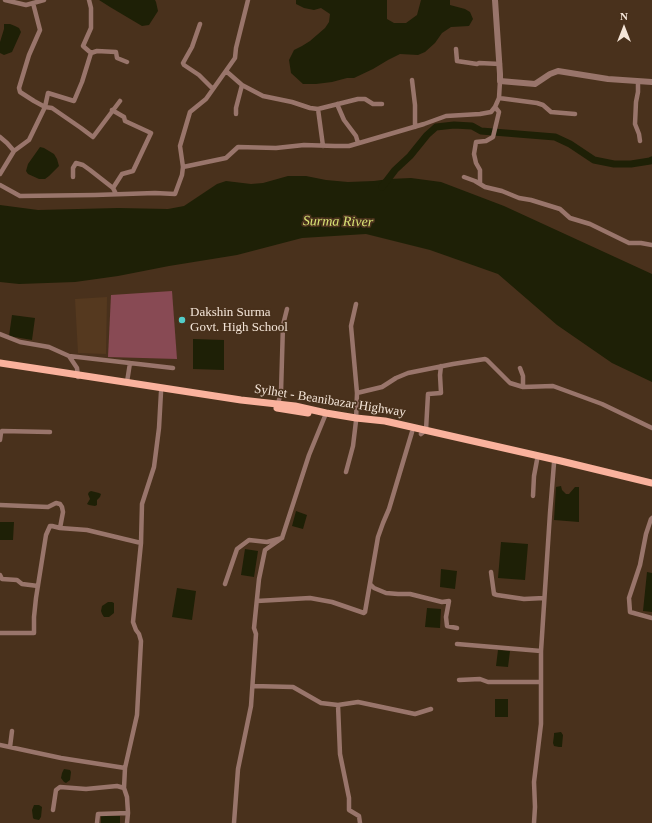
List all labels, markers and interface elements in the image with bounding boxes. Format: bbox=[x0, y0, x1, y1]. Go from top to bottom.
north arrow bbox=[604, 8, 644, 48]
text: N bbox=[620, 10, 628, 22]
water label: Surma River bbox=[303, 213, 373, 231]
place label: Dakshin Surma Govt. High School bbox=[190, 305, 288, 336]
marker: Dakshin Surma Govt. High School bbox=[177, 315, 187, 325]
street label: Sylhet - Beanibazar Highway bbox=[253, 381, 407, 421]

